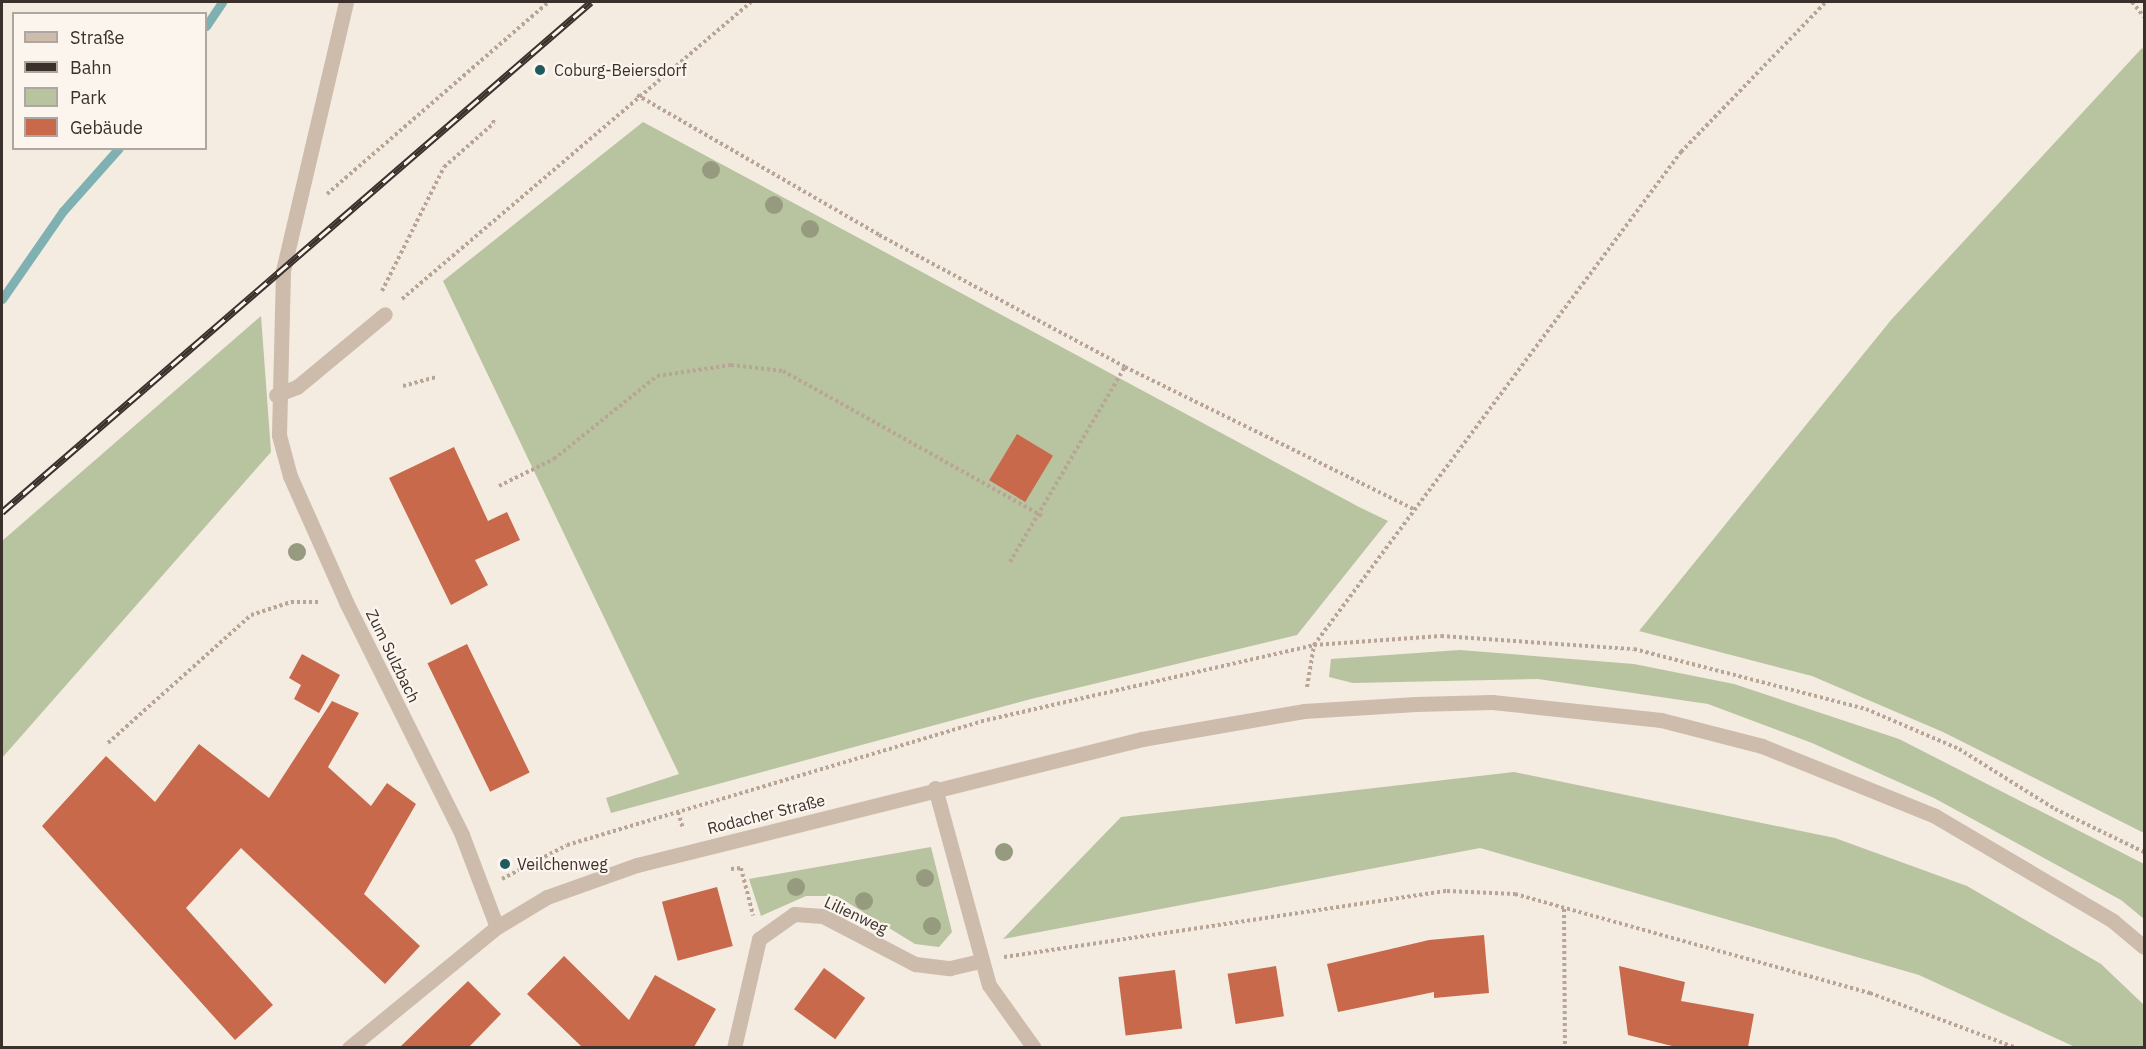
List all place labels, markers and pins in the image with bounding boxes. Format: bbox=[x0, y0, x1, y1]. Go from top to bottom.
place label: Coburg-Beiersdorf bbox=[554, 60, 687, 80]
marker: Coburg-Beiersdorf bbox=[531, 61, 549, 79]
place label: Veilchenweg bbox=[517, 854, 608, 874]
marker: Veilchenweg bbox=[498, 857, 512, 871]

